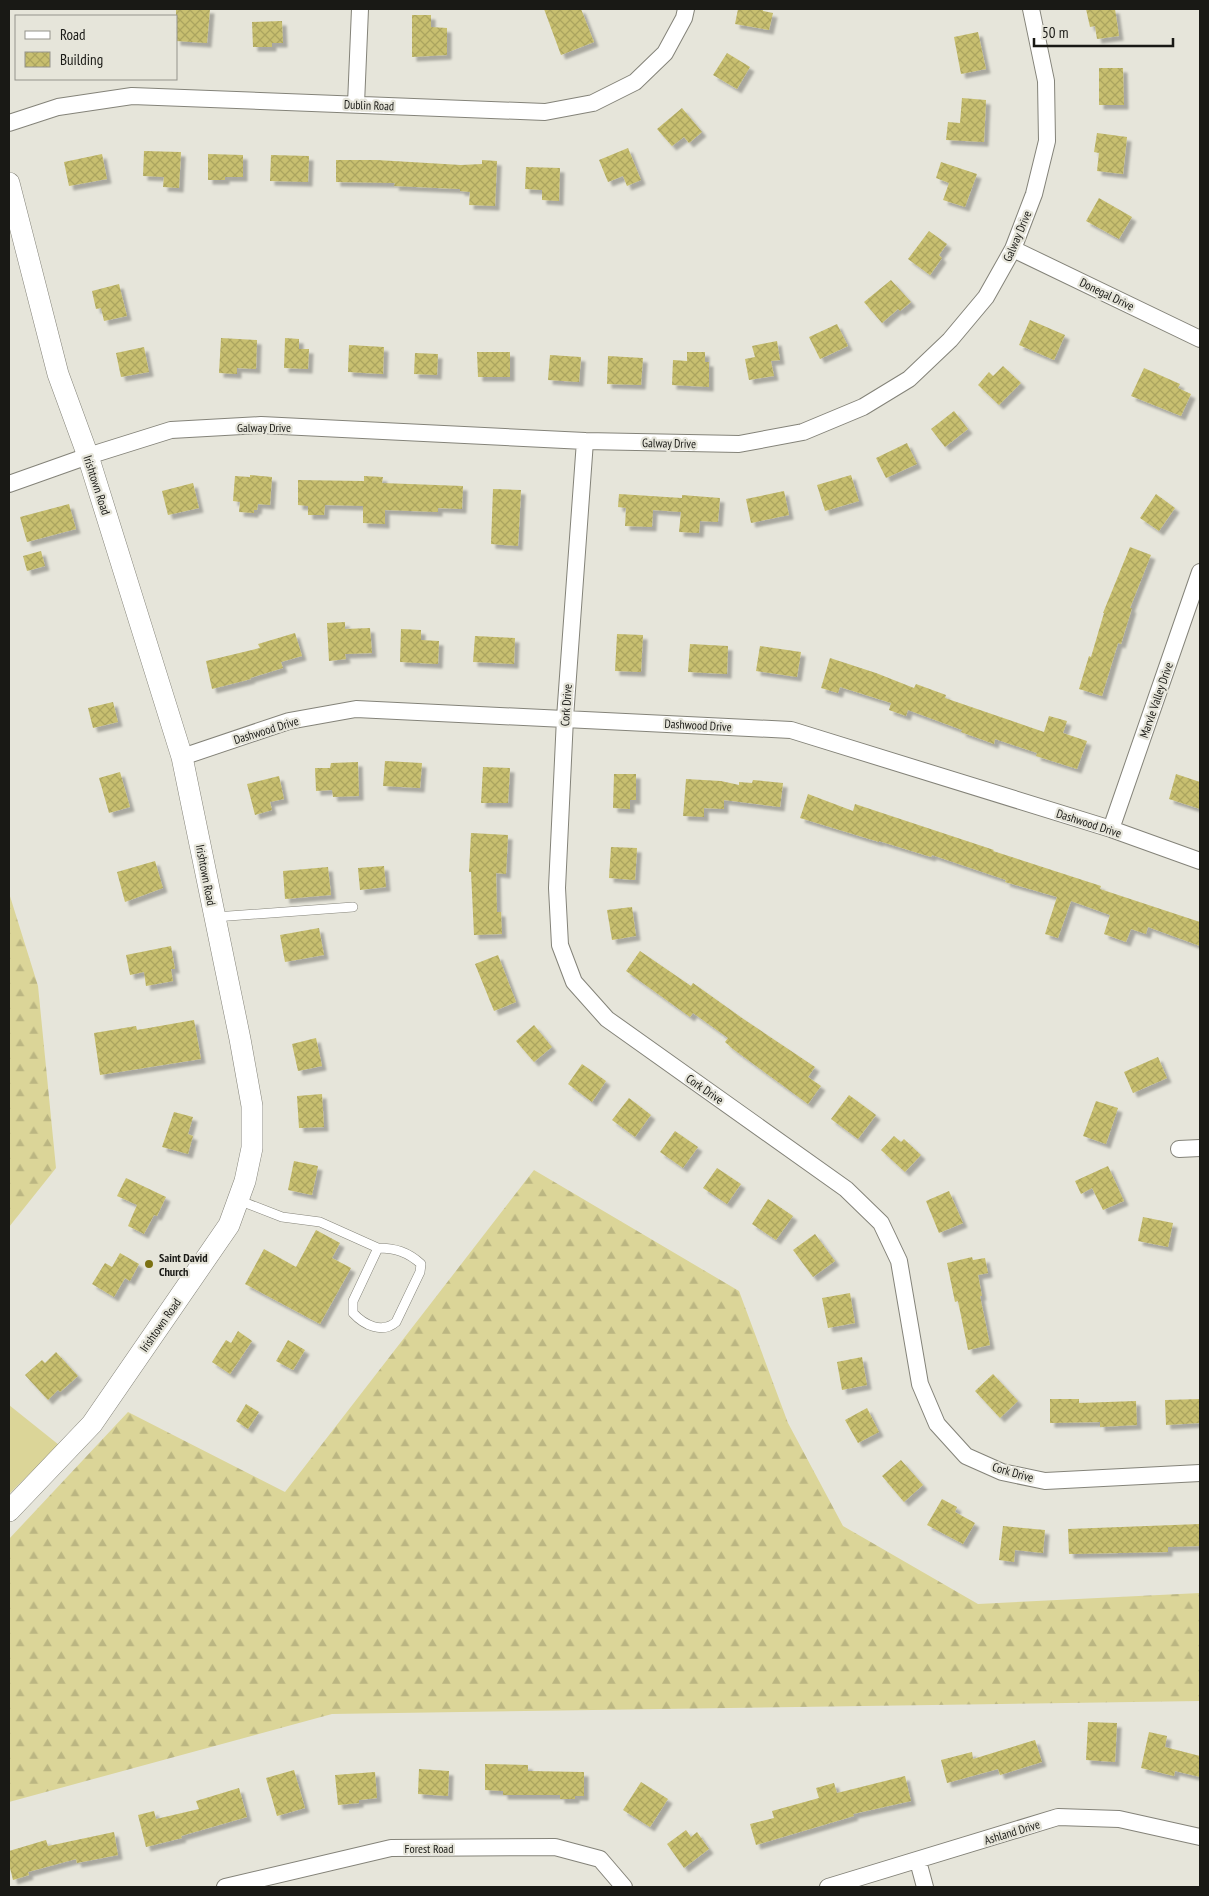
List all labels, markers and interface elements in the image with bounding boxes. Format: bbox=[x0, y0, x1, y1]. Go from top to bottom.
legend bbox=[15, 15, 178, 80]
scale bar bbox=[1034, 15, 1173, 47]
text: 50 m bbox=[1042, 23, 1068, 42]
text: Road bbox=[60, 25, 86, 44]
text: Building bbox=[60, 50, 103, 69]
street label: Dublin Road bbox=[344, 97, 394, 113]
street label: Galway Drive bbox=[1000, 208, 1034, 264]
street label: Donegal Drive bbox=[1077, 274, 1137, 314]
street label: Galway Drive bbox=[237, 420, 291, 435]
street label: Galway Drive bbox=[642, 435, 696, 451]
street label: Irishtown Road bbox=[80, 453, 114, 517]
street label: Marvle Valley Drive bbox=[1136, 660, 1176, 740]
street label: Cork Drive bbox=[557, 683, 575, 727]
street label: Dashwood Drive bbox=[232, 713, 300, 747]
street label: Dashwood Drive bbox=[664, 716, 732, 734]
street label: Dashwood Drive bbox=[1055, 805, 1123, 841]
street label: Irishtown Road bbox=[193, 843, 219, 907]
street label: Cork Drive bbox=[683, 1071, 727, 1107]
place label: Saint David Church bbox=[159, 1250, 207, 1279]
marker: Saint David Church bbox=[143, 1258, 155, 1270]
street label: Irishtown Road bbox=[136, 1295, 184, 1355]
street label: Cork Drive bbox=[991, 1459, 1035, 1485]
street label: Ashland Drive bbox=[982, 1816, 1042, 1848]
street label: Forest Road bbox=[405, 1841, 453, 1856]

